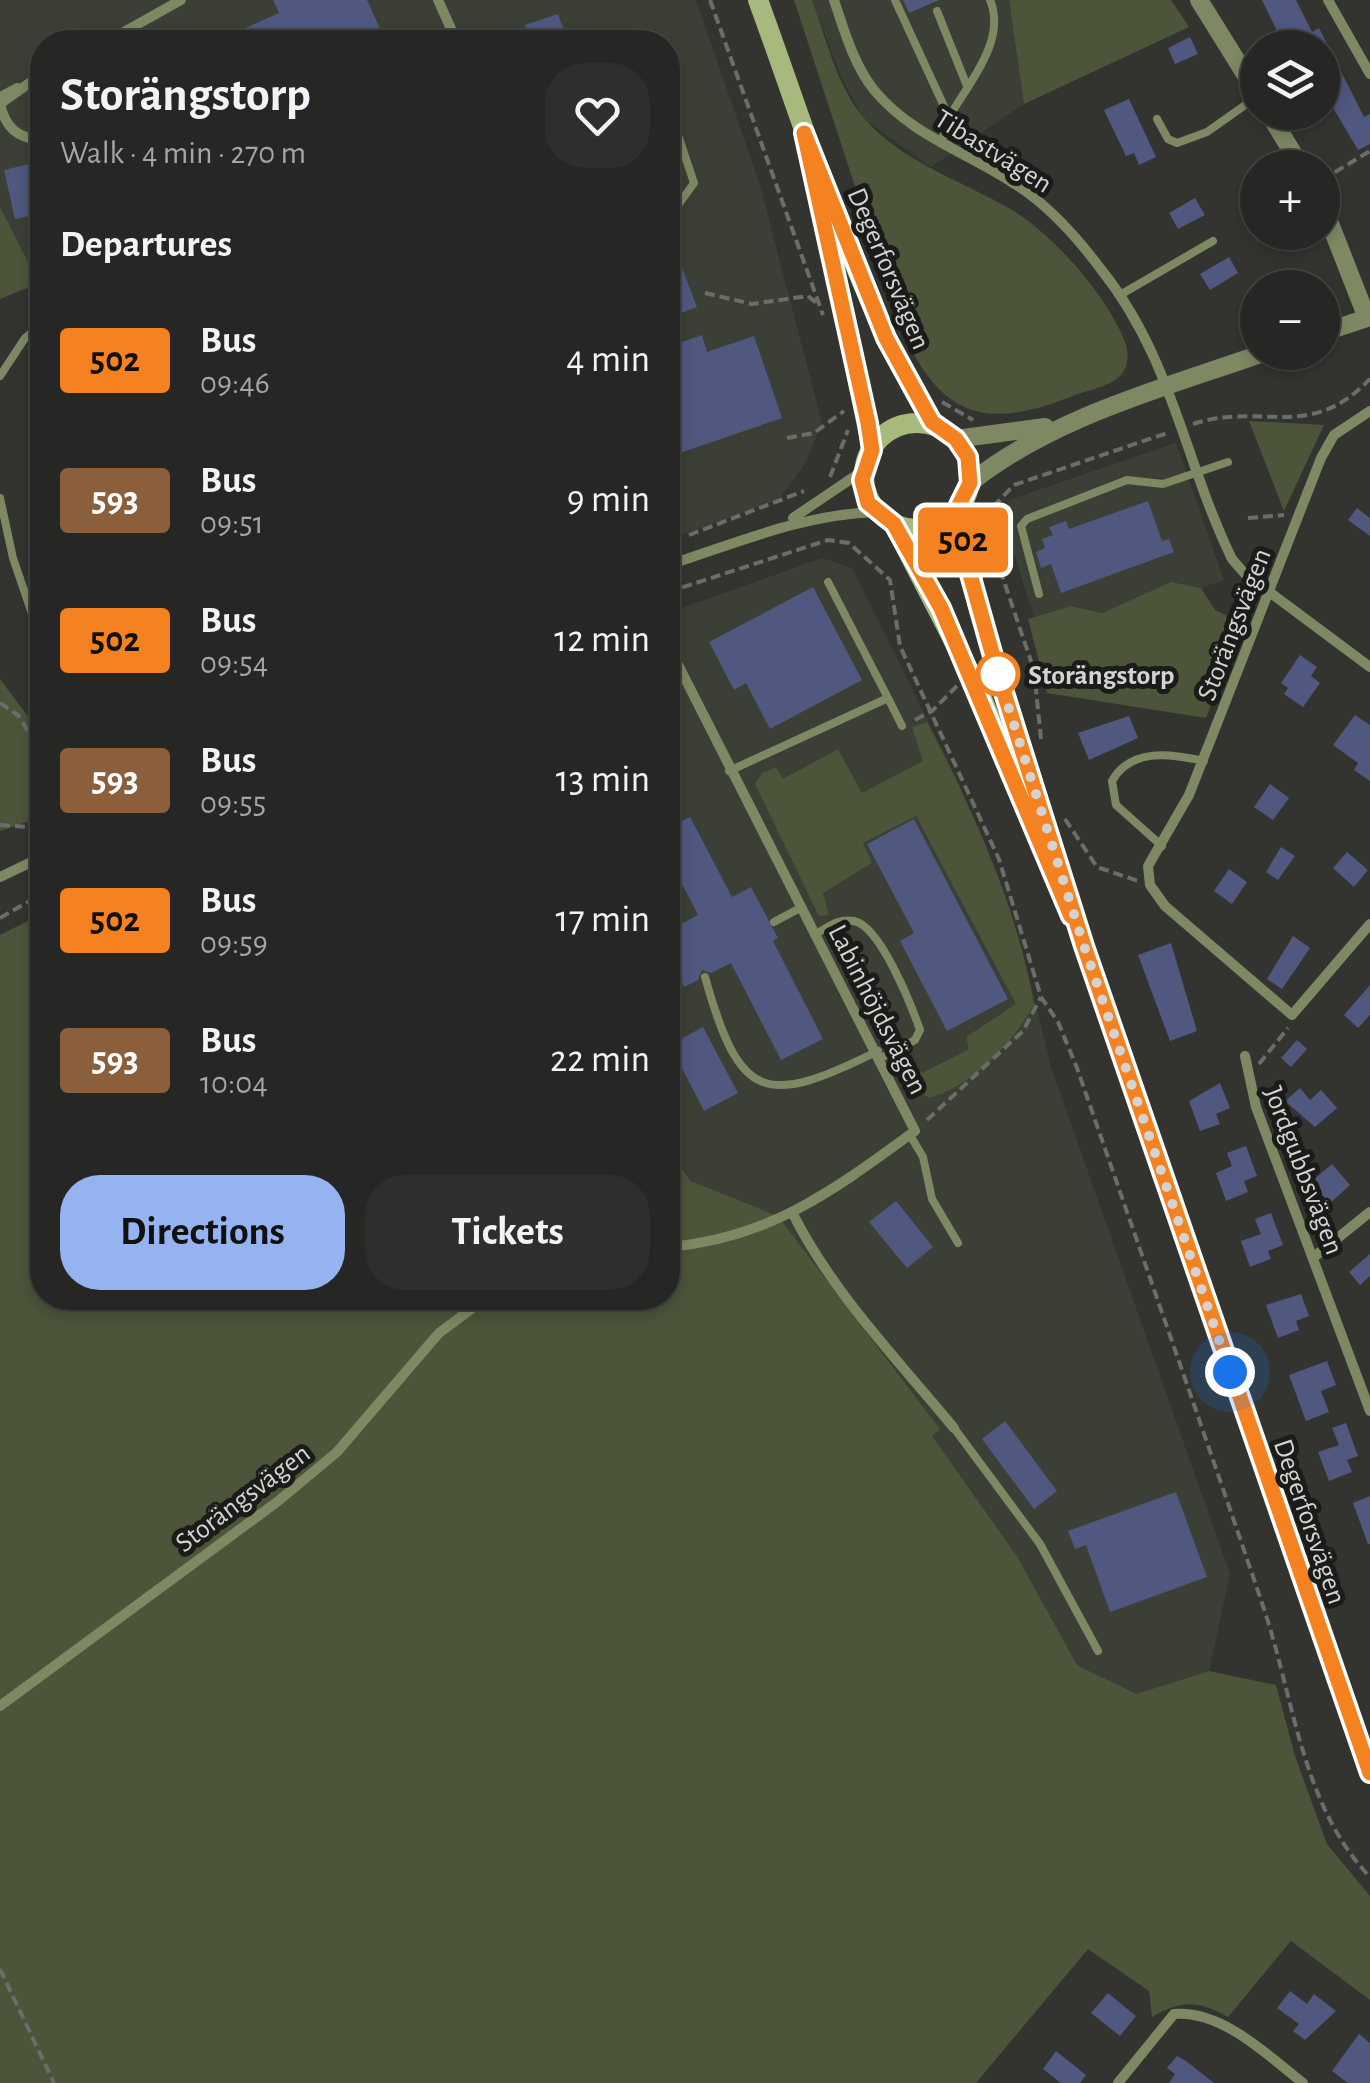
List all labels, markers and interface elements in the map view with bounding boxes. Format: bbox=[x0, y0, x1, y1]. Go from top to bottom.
map controls bbox=[1240, 30, 1340, 370]
button: layers bbox=[1240, 30, 1340, 130]
button: heart bbox=[545, 63, 650, 168]
text: Storängstorp bbox=[60, 72, 311, 120]
street label: Tibastvägen bbox=[929, 105, 1057, 199]
text: Walk · 4 min · 270 m bbox=[60, 137, 306, 169]
button: + bbox=[1240, 150, 1340, 250]
street label: Degerforsvägen bbox=[842, 184, 935, 354]
text: Departures bbox=[60, 226, 232, 264]
button: − bbox=[1240, 270, 1340, 370]
text: Bus bbox=[200, 322, 256, 360]
text: 4 min bbox=[566, 341, 650, 379]
text: 502 bbox=[90, 343, 140, 378]
text: 09:46 bbox=[200, 367, 270, 399]
text: Bus bbox=[200, 462, 256, 500]
text: 9 min bbox=[567, 481, 650, 519]
text: 593 bbox=[91, 483, 139, 518]
text: 09:51 bbox=[200, 507, 264, 539]
line badge: 502 bbox=[906, 508, 1020, 572]
text: 502 bbox=[938, 523, 988, 558]
street label: Storängsvägen bbox=[1193, 545, 1277, 705]
text: Bus bbox=[200, 602, 256, 640]
text: 12 min bbox=[554, 621, 650, 659]
text: 502 bbox=[90, 623, 140, 658]
text: 09:54 bbox=[200, 647, 268, 679]
marker: Storängstorp bbox=[977, 653, 1019, 695]
place label: Storängstorp bbox=[1028, 662, 1174, 690]
text: Bus bbox=[200, 742, 256, 780]
text: 13 min bbox=[556, 761, 650, 799]
text: 593 bbox=[91, 763, 139, 798]
text: 09:55 bbox=[200, 787, 266, 819]
text: Bus bbox=[200, 882, 256, 920]
text: 17 min bbox=[556, 901, 650, 939]
text: 502 bbox=[90, 903, 140, 938]
street label: Labinhöjdsvägen bbox=[822, 921, 932, 1099]
text: 09:59 bbox=[200, 927, 268, 959]
text: Bus bbox=[200, 1022, 256, 1060]
text: 22 min bbox=[550, 1041, 650, 1079]
text: 593 bbox=[91, 1043, 139, 1078]
text: 10:04 bbox=[200, 1067, 268, 1099]
street label: Jordgubbsvägen bbox=[1258, 1083, 1348, 1259]
button: Directions bbox=[60, 1175, 345, 1290]
button: Tickets bbox=[365, 1175, 650, 1290]
your location bbox=[1205, 1347, 1255, 1397]
street label: Degerforsvägen bbox=[1268, 1436, 1350, 1608]
street label: Storängsvägen bbox=[171, 1439, 316, 1558]

